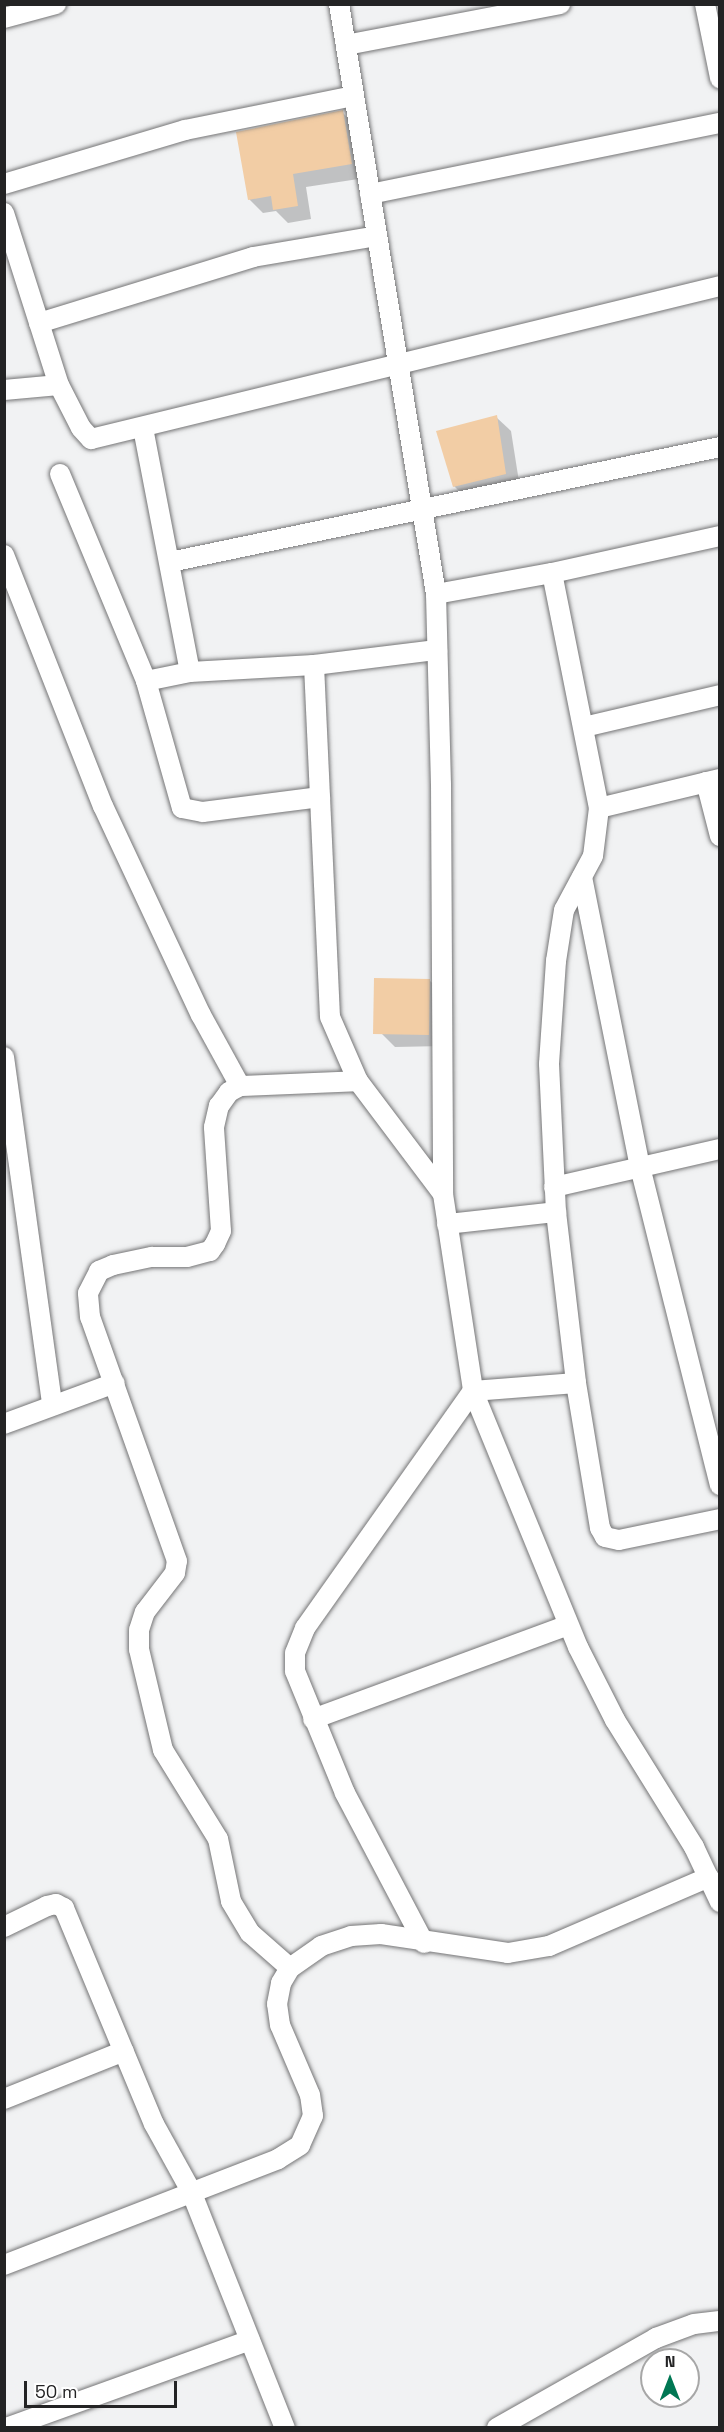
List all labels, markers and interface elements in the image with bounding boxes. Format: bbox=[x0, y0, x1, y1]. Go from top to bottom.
north arrow bbox=[640, 2348, 700, 2408]
text: N bbox=[665, 2351, 675, 2372]
scale bar bbox=[27, 2369, 180, 2407]
text: 50 m bbox=[35, 2380, 77, 2403]

